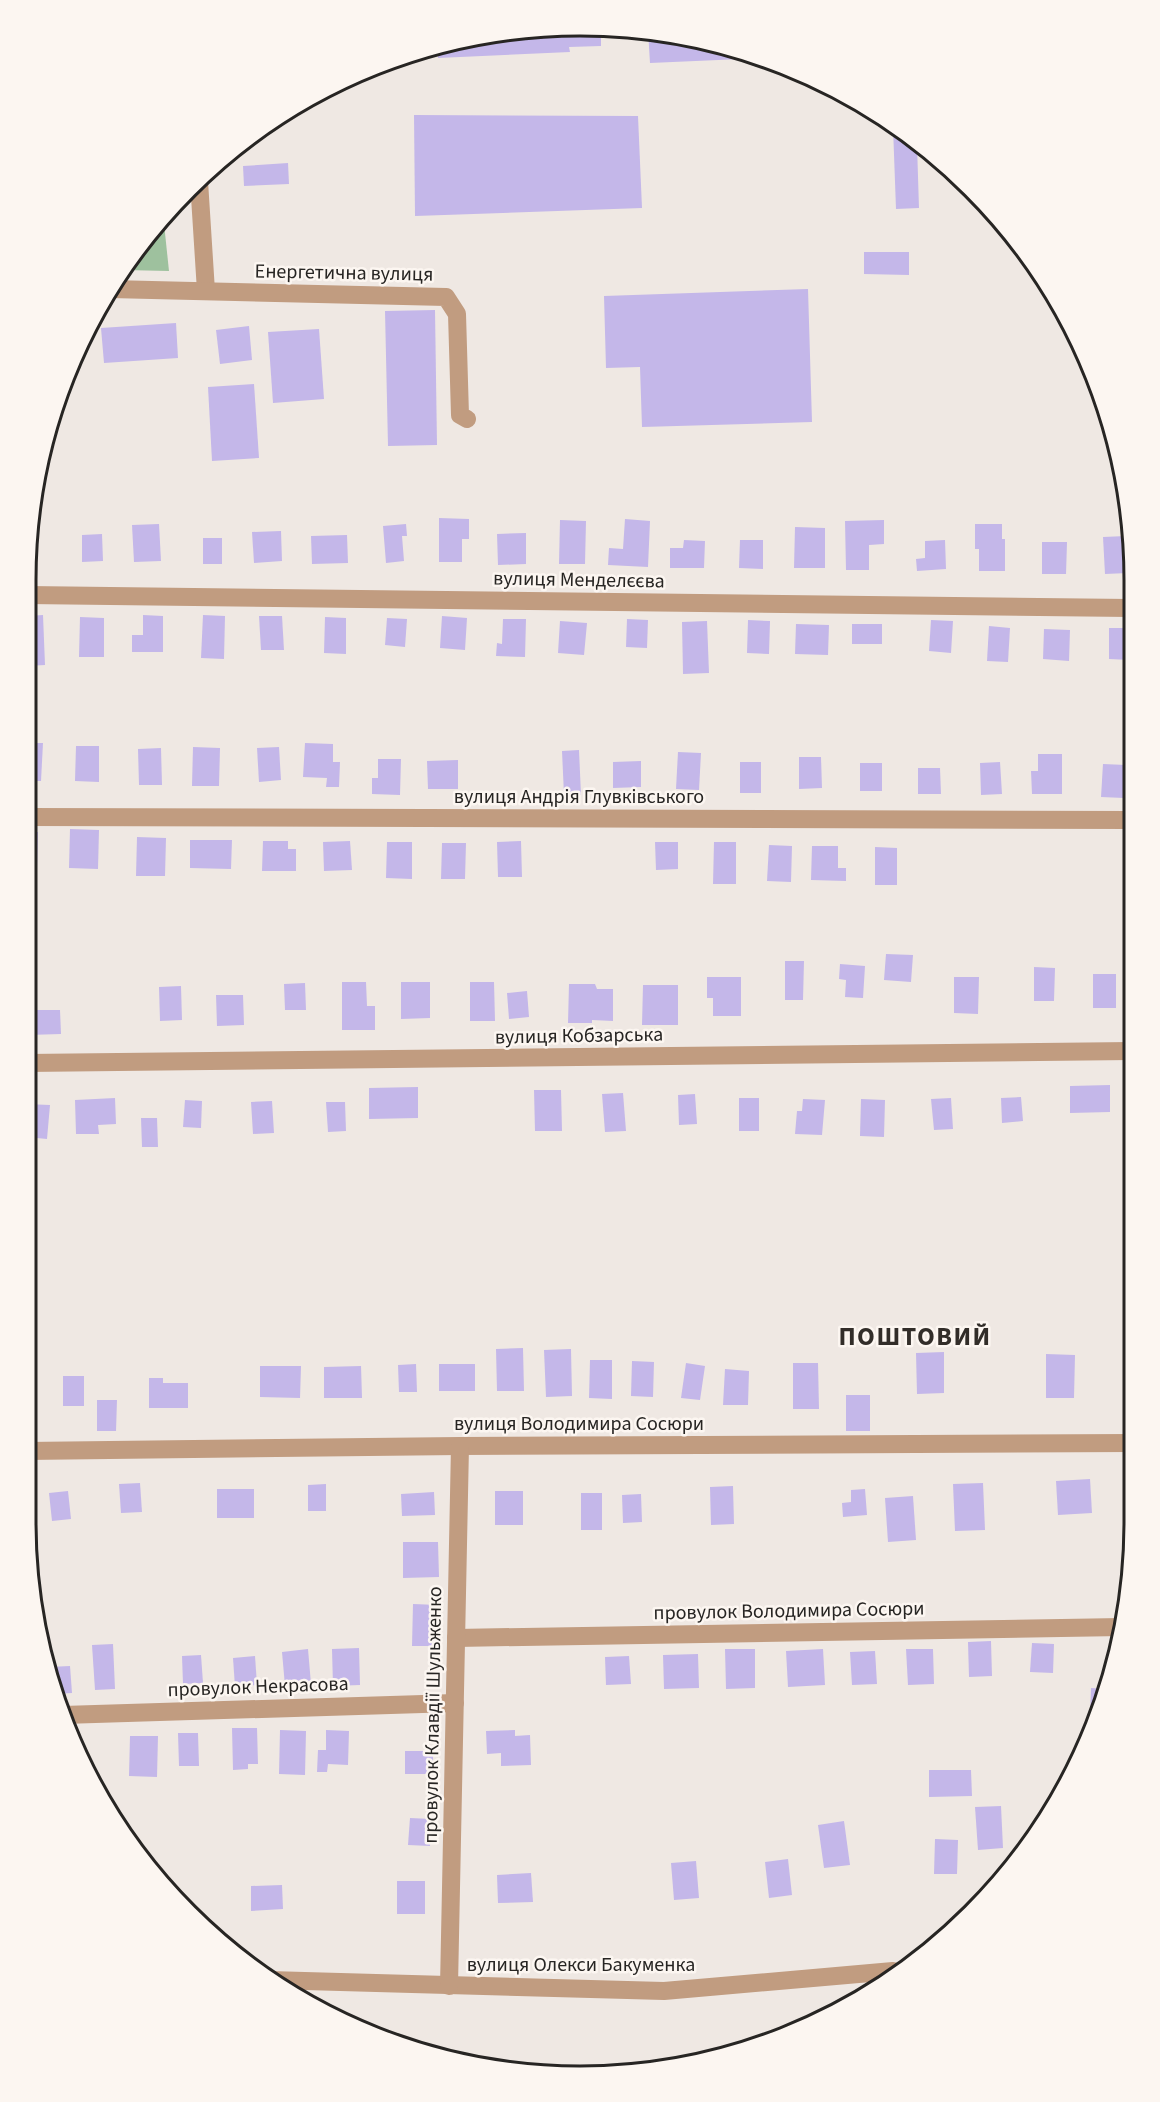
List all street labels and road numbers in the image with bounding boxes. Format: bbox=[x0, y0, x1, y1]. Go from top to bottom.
street label: Енергетична вулиця bbox=[254, 257, 434, 289]
street label: вулиця Менделєєва bbox=[493, 565, 665, 595]
street label: вулиця Андрія Глувківського bbox=[454, 783, 704, 811]
street label: вулиця Кобзарська bbox=[495, 1021, 663, 1051]
street label: вулиця Володимира Сосюри bbox=[454, 1410, 704, 1438]
street label: провулок Клавдії Шульженко bbox=[417, 1586, 449, 1844]
street label: провулок Володимира Сосюри bbox=[653, 1595, 925, 1627]
street label: провулок Некрасова bbox=[167, 1670, 349, 1704]
street label: вулиця Олекси Бакуменка bbox=[467, 1951, 695, 1979]

